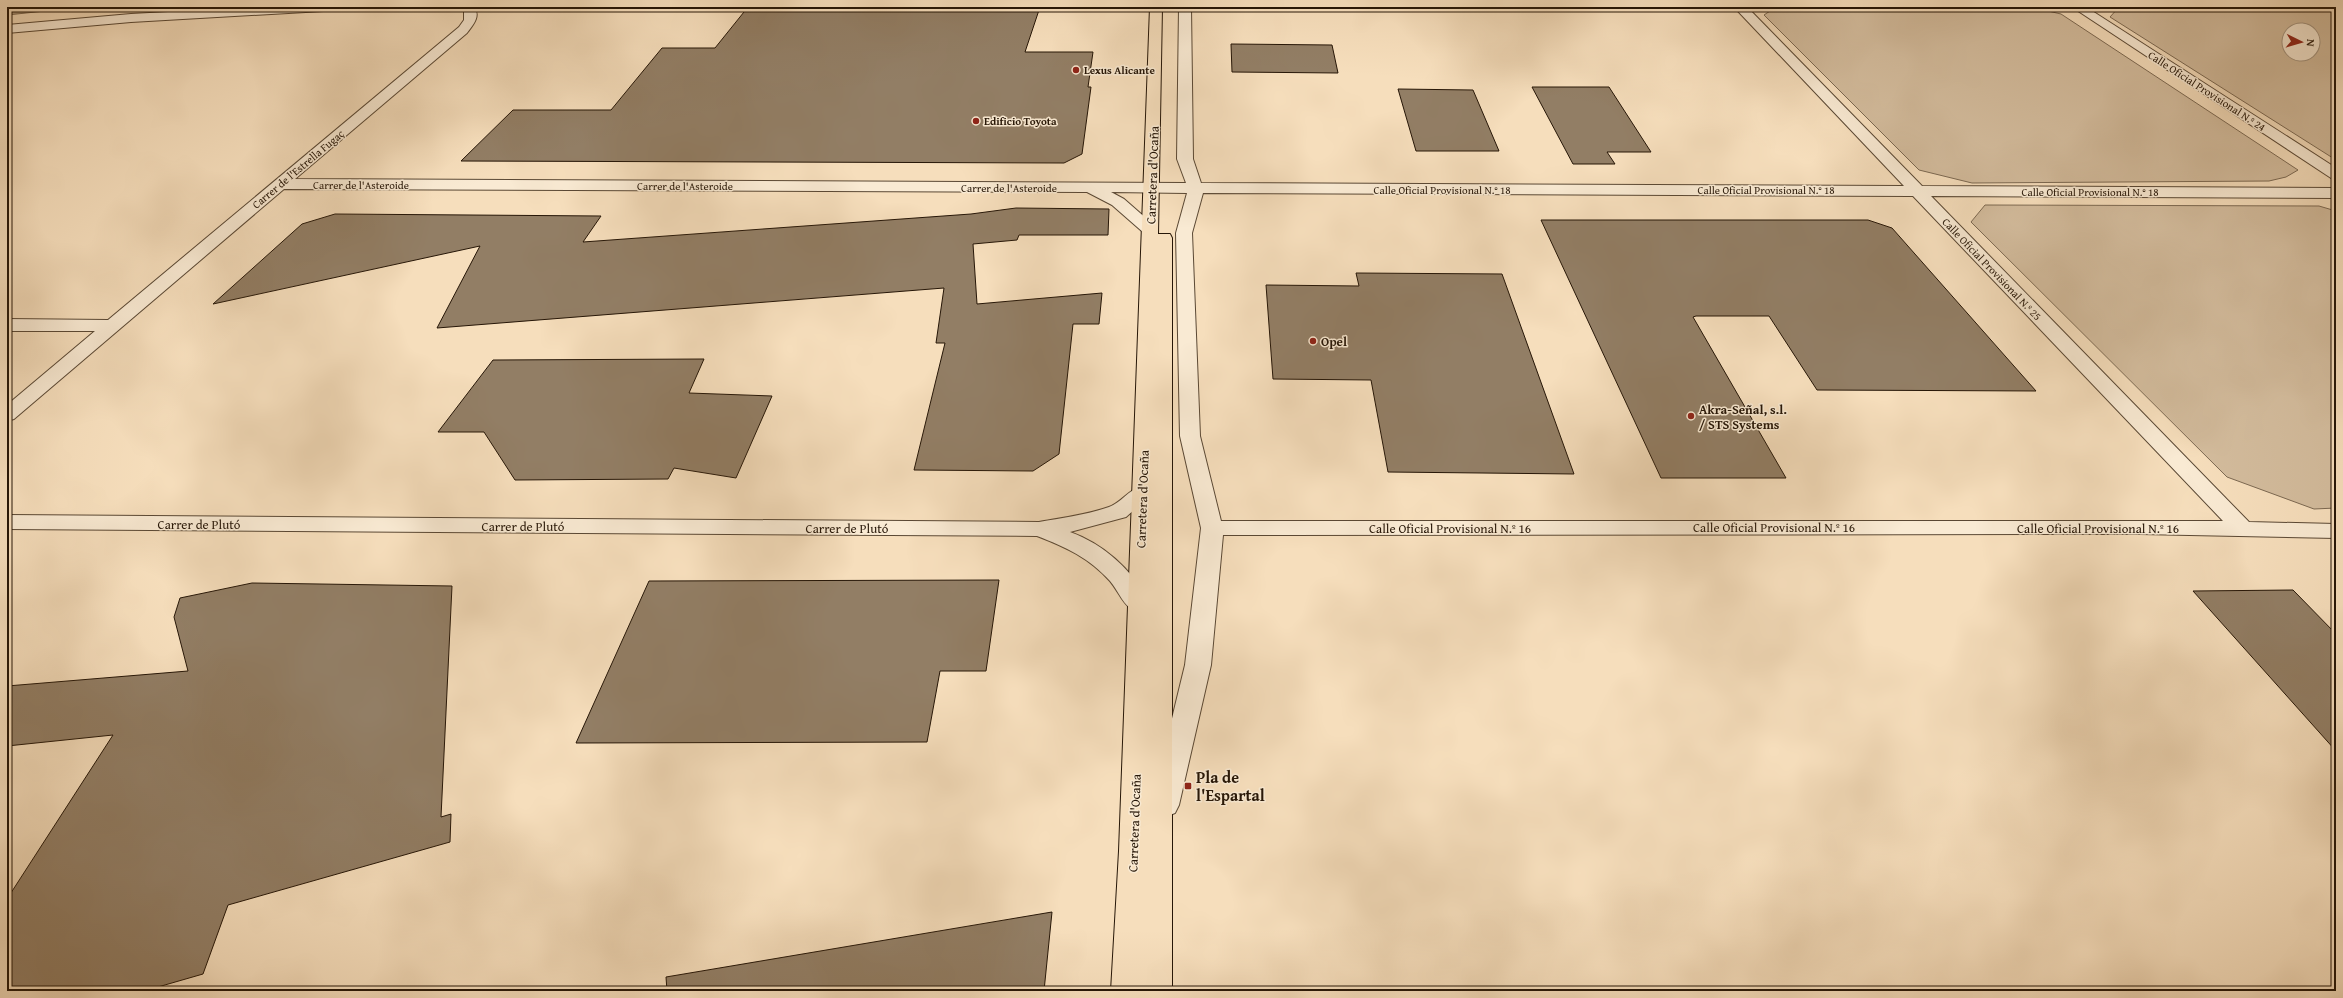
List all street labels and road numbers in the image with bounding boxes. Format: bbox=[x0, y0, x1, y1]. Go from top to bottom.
street label: Calle Oficial Provisional N.º 24 bbox=[2145, 47, 2269, 135]
street label: Carretera d'Ocaña bbox=[1141, 125, 1164, 224]
street label: Carrer de l'Estrella Fugaç bbox=[249, 126, 348, 212]
street label: Carrer de l'Asteroide bbox=[313, 177, 409, 193]
street label: Carrer de l'Asteroide bbox=[637, 178, 733, 194]
street label: Carrer de l'Asteroide bbox=[961, 180, 1057, 196]
street label: Calle Oficial Provisional N.º 18 bbox=[1373, 182, 1511, 198]
street label: Calle Oficial Provisional N.º 18 bbox=[1697, 182, 1835, 198]
street label: Calle Oficial Provisional N.º 18 bbox=[2021, 184, 2159, 200]
street label: Calle Oficial Provisional N.º 25 bbox=[1939, 214, 2045, 324]
street label: Carretera d'Ocaña bbox=[1131, 449, 1154, 548]
street label: Carrer de Plutó bbox=[158, 515, 241, 534]
street label: Carrer de Plutó bbox=[482, 517, 565, 536]
street label: Calle Oficial Provisional N.º 16 bbox=[1693, 518, 1855, 537]
street label: Carrer de Plutó bbox=[806, 519, 889, 538]
street label: Calle Oficial Provisional N.º 16 bbox=[1369, 519, 1531, 538]
street label: Calle Oficial Provisional N.º 16 bbox=[2017, 519, 2179, 538]
street label: Carretera d'Ocaña bbox=[1123, 773, 1146, 872]

